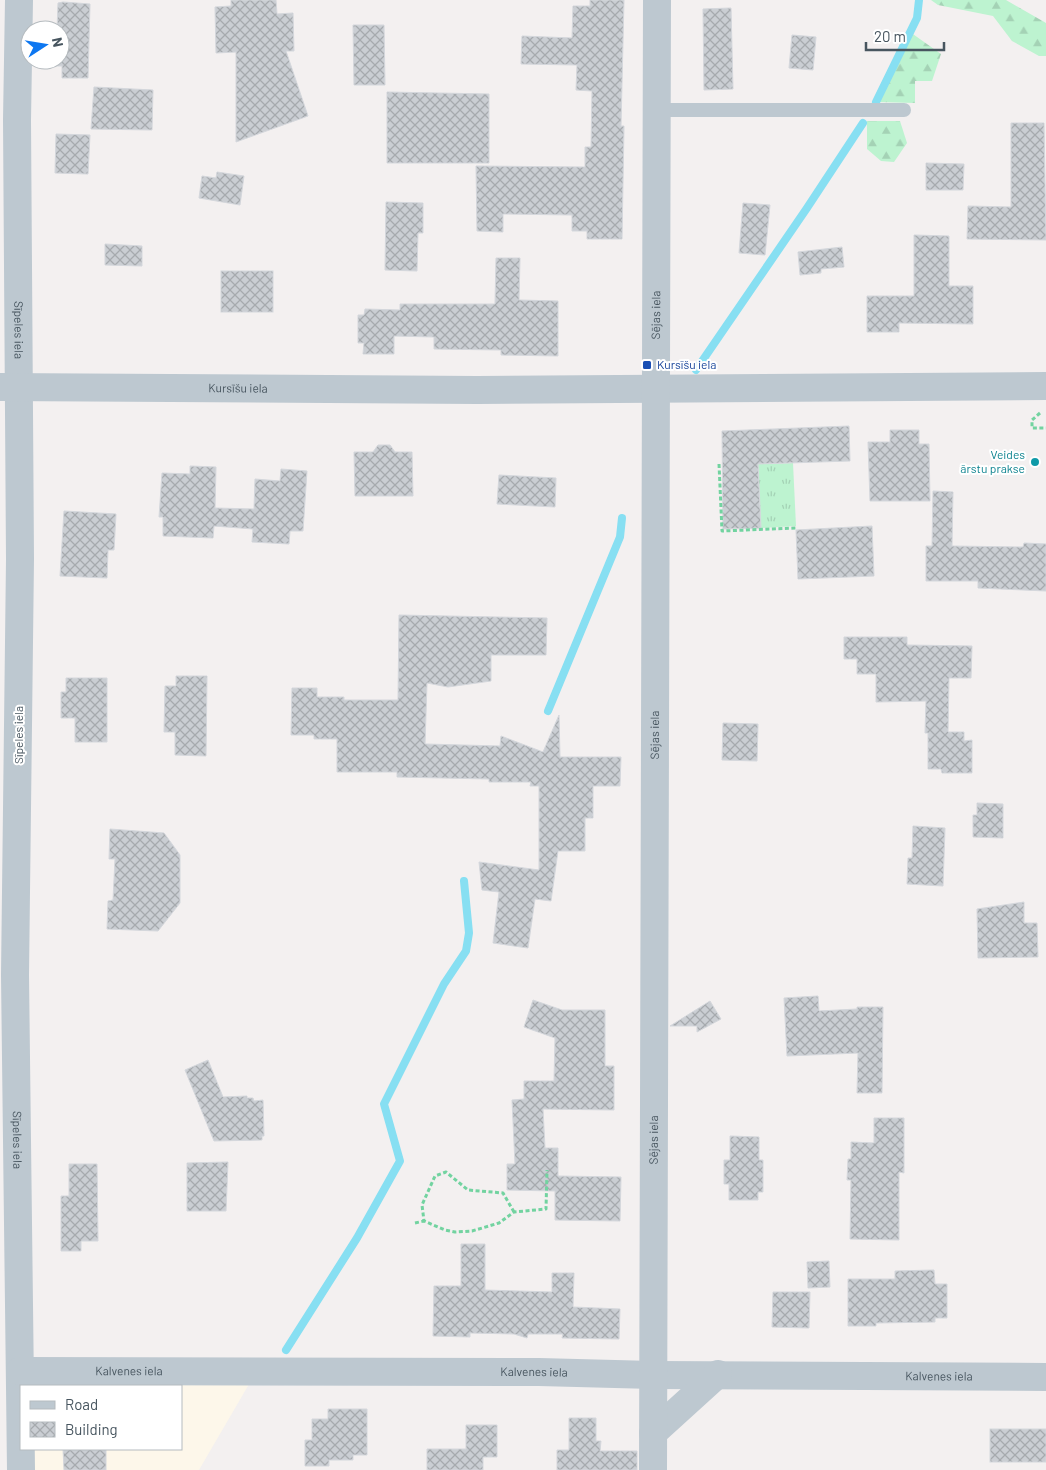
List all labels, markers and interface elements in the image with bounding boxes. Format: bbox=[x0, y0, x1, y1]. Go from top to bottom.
north arrow bbox=[20, 20, 70, 70]
scale bar bbox=[866, 20, 944, 52]
text: 20 m bbox=[874, 27, 906, 45]
text: N bbox=[49, 36, 67, 49]
street label: Sējas iela bbox=[648, 290, 662, 340]
street label: Sīpeles iela bbox=[12, 301, 27, 359]
place label: Kursīšu iela bbox=[657, 357, 716, 371]
marker: Kursīšu iela bbox=[641, 359, 653, 371]
street label: Kursīšu iela bbox=[208, 380, 268, 395]
place label: Veides ārstu prakse bbox=[960, 447, 1025, 475]
marker: Veides ārstu prakse bbox=[1029, 456, 1041, 468]
street label: Sīpeles iela bbox=[11, 706, 25, 764]
street label: Sējas iela bbox=[647, 710, 661, 760]
street label: Sīpeles iela bbox=[11, 1111, 25, 1169]
street label: Sējas iela bbox=[646, 1115, 660, 1165]
street label: Kalvenes iela bbox=[95, 1363, 163, 1377]
street label: Kalvenes iela bbox=[500, 1364, 568, 1379]
street label: Kalvenes iela bbox=[905, 1368, 973, 1383]
legend bbox=[20, 1385, 182, 1450]
text: Road bbox=[65, 1395, 98, 1413]
text: Building bbox=[65, 1420, 118, 1438]

